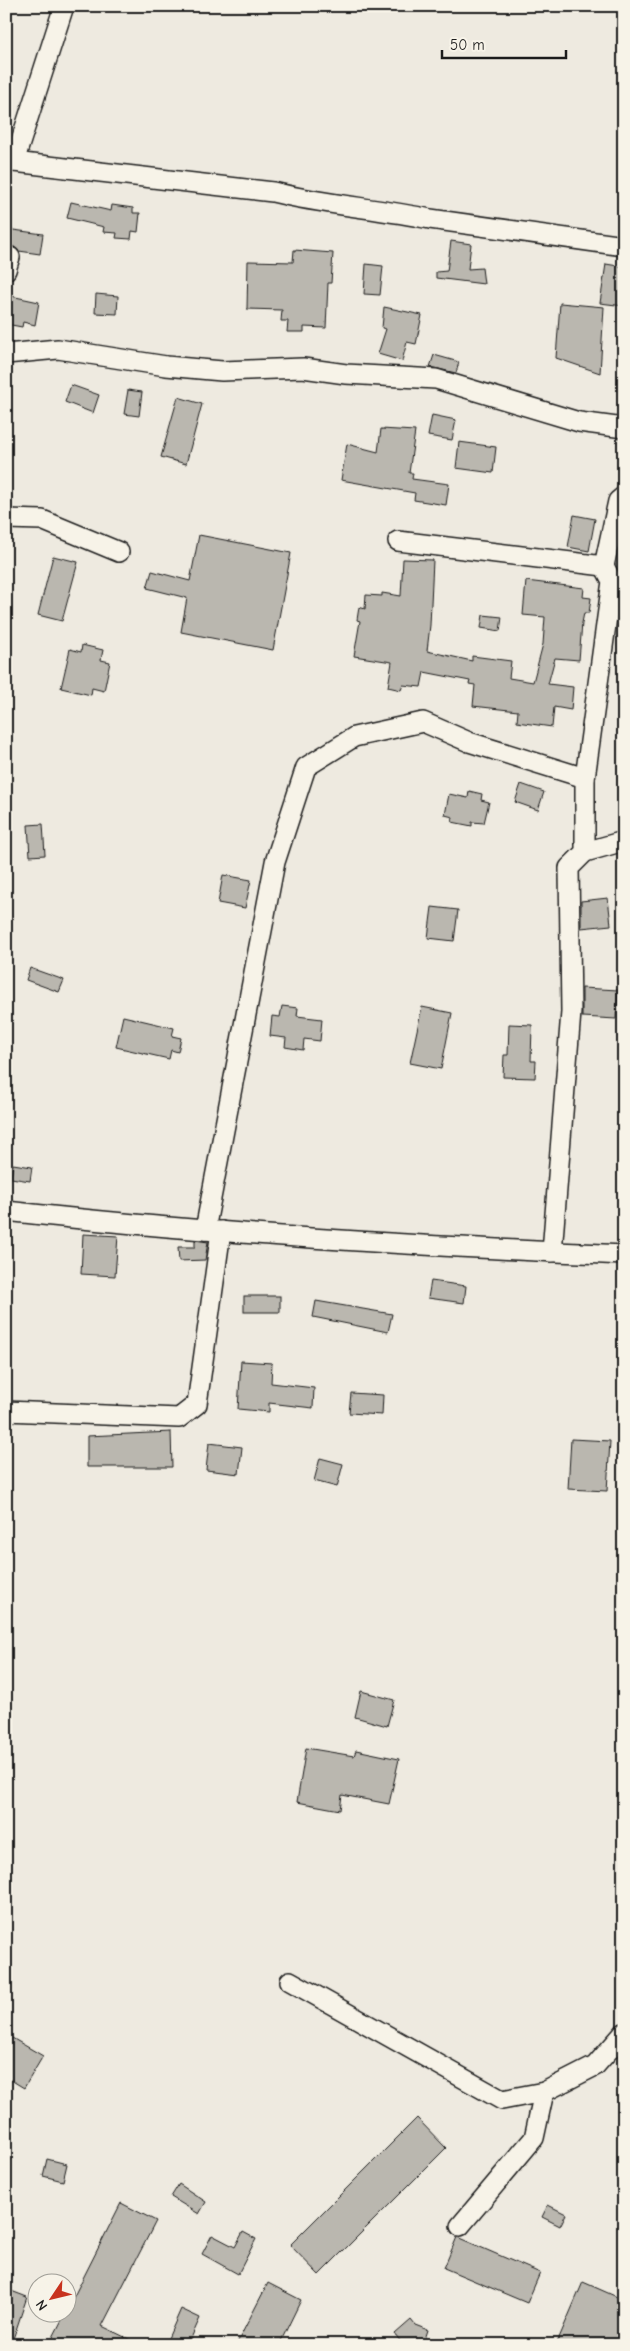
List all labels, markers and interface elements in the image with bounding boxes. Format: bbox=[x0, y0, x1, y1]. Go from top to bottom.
scale bar bbox=[442, 28, 566, 60]
text: 50 m bbox=[450, 36, 485, 54]
north arrow bbox=[28, 2274, 78, 2324]
text: N bbox=[32, 2297, 51, 2314]

